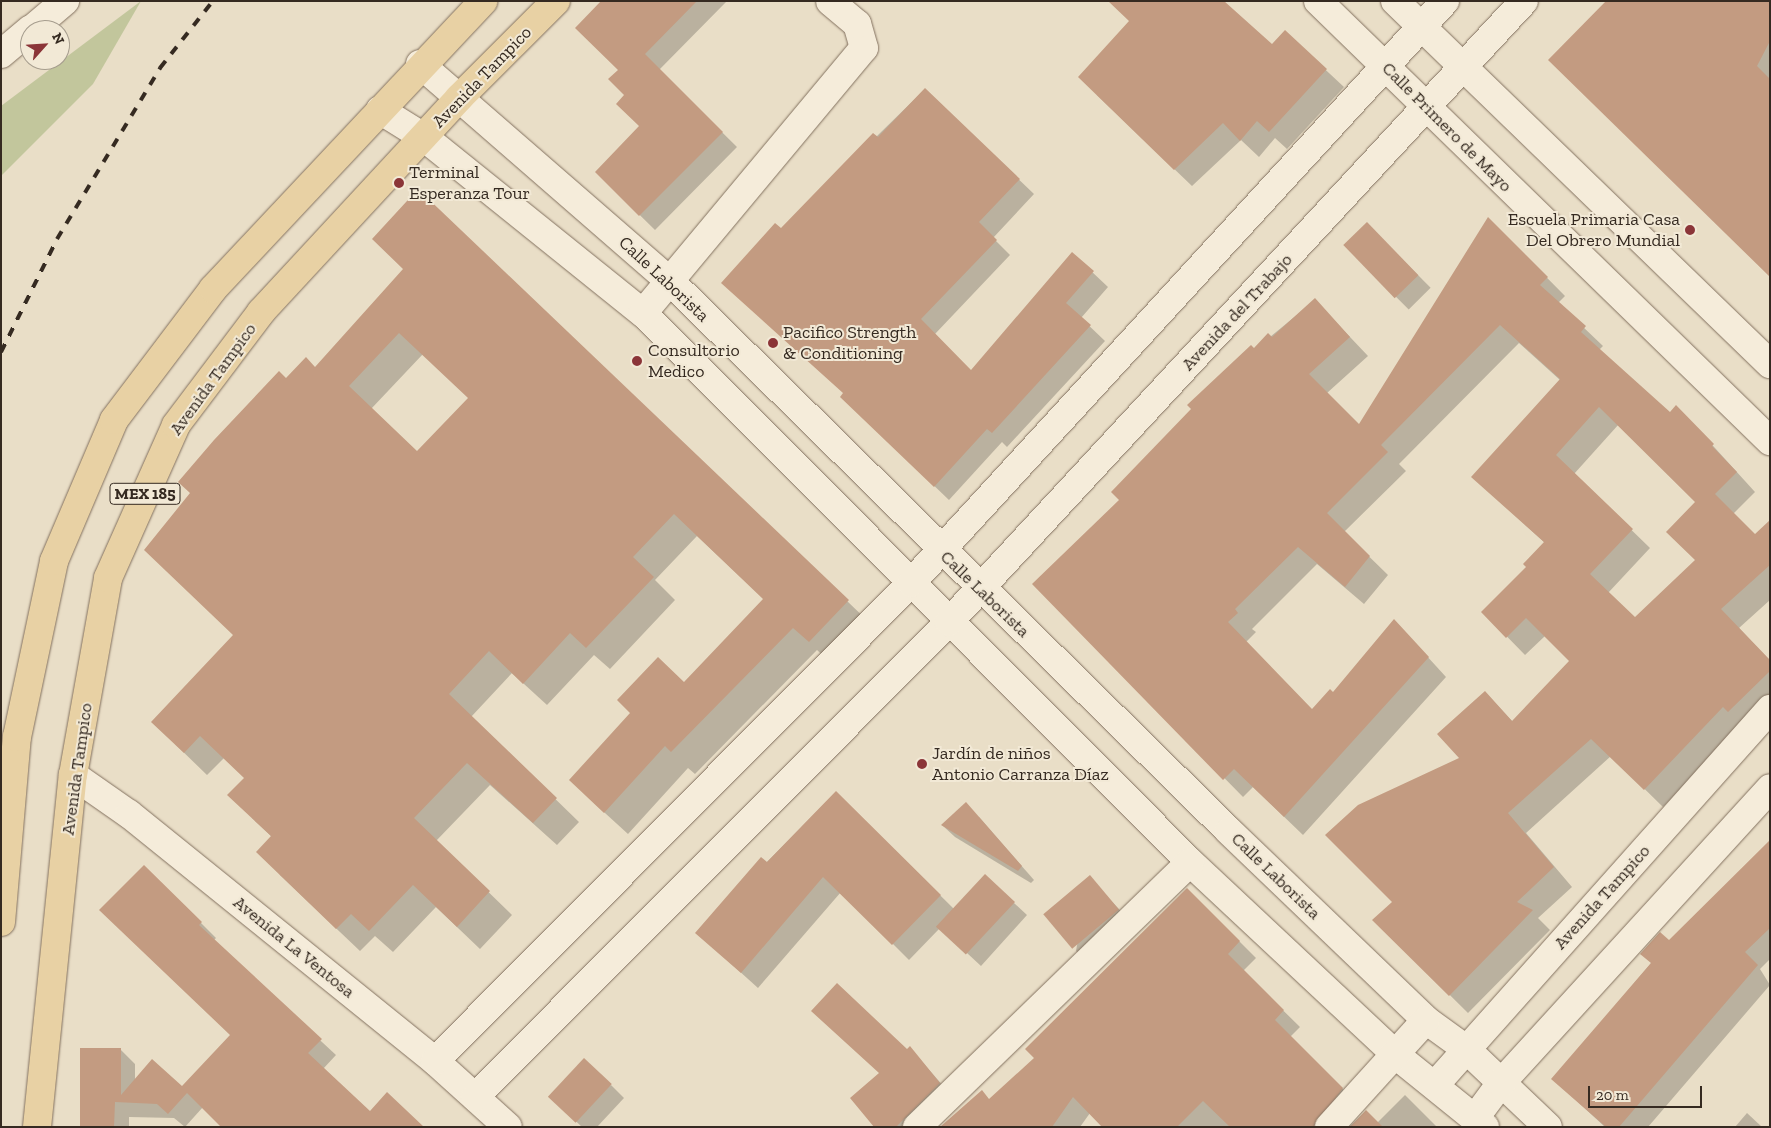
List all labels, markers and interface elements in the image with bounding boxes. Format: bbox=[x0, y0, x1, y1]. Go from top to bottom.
north arrow bbox=[20, 20, 70, 70]
street label: Avenida Tampico bbox=[428, 21, 536, 133]
text: N bbox=[48, 30, 68, 47]
street label: Calle Primero de Mayo bbox=[1378, 58, 1516, 196]
place label: Terminal Esperanza Tour bbox=[409, 162, 530, 204]
marker: Terminal Esperanza Tour bbox=[393, 177, 405, 189]
place label: Escuela Primaria Casa Del Obrero Mundial bbox=[1508, 209, 1680, 252]
marker: Escuela Primaria Casa Del Obrero Mundial bbox=[1684, 224, 1696, 236]
street label: Calle Laborista bbox=[614, 232, 714, 326]
street label: Avenida del Trabajo bbox=[1177, 249, 1297, 375]
street label: Avenida Tampico bbox=[165, 319, 261, 439]
place label: Pacifico Strength & Conditioning bbox=[783, 322, 916, 364]
marker: Pacifico Strength & Conditioning bbox=[767, 337, 779, 349]
place label: Consultorio Medico bbox=[648, 340, 740, 382]
marker: Consultorio Medico bbox=[630, 354, 644, 368]
road number: MEX 185 bbox=[109, 480, 181, 508]
street label: Calle Laborista bbox=[936, 546, 1034, 642]
street label: Avenida Tampico bbox=[57, 701, 97, 837]
place label: Jardín de niños Antonio Carranza Díaz bbox=[932, 743, 1109, 786]
marker: Jardín de niños Antonio Carranza Díaz bbox=[916, 758, 928, 770]
street label: Calle Laborista bbox=[1227, 828, 1325, 924]
street label: Avenida Tampico bbox=[1549, 840, 1655, 954]
street label: Avenida La Ventosa bbox=[229, 891, 359, 1003]
scale bar bbox=[1591, 1076, 1705, 1108]
text: 20 m bbox=[1596, 1086, 1629, 1104]

